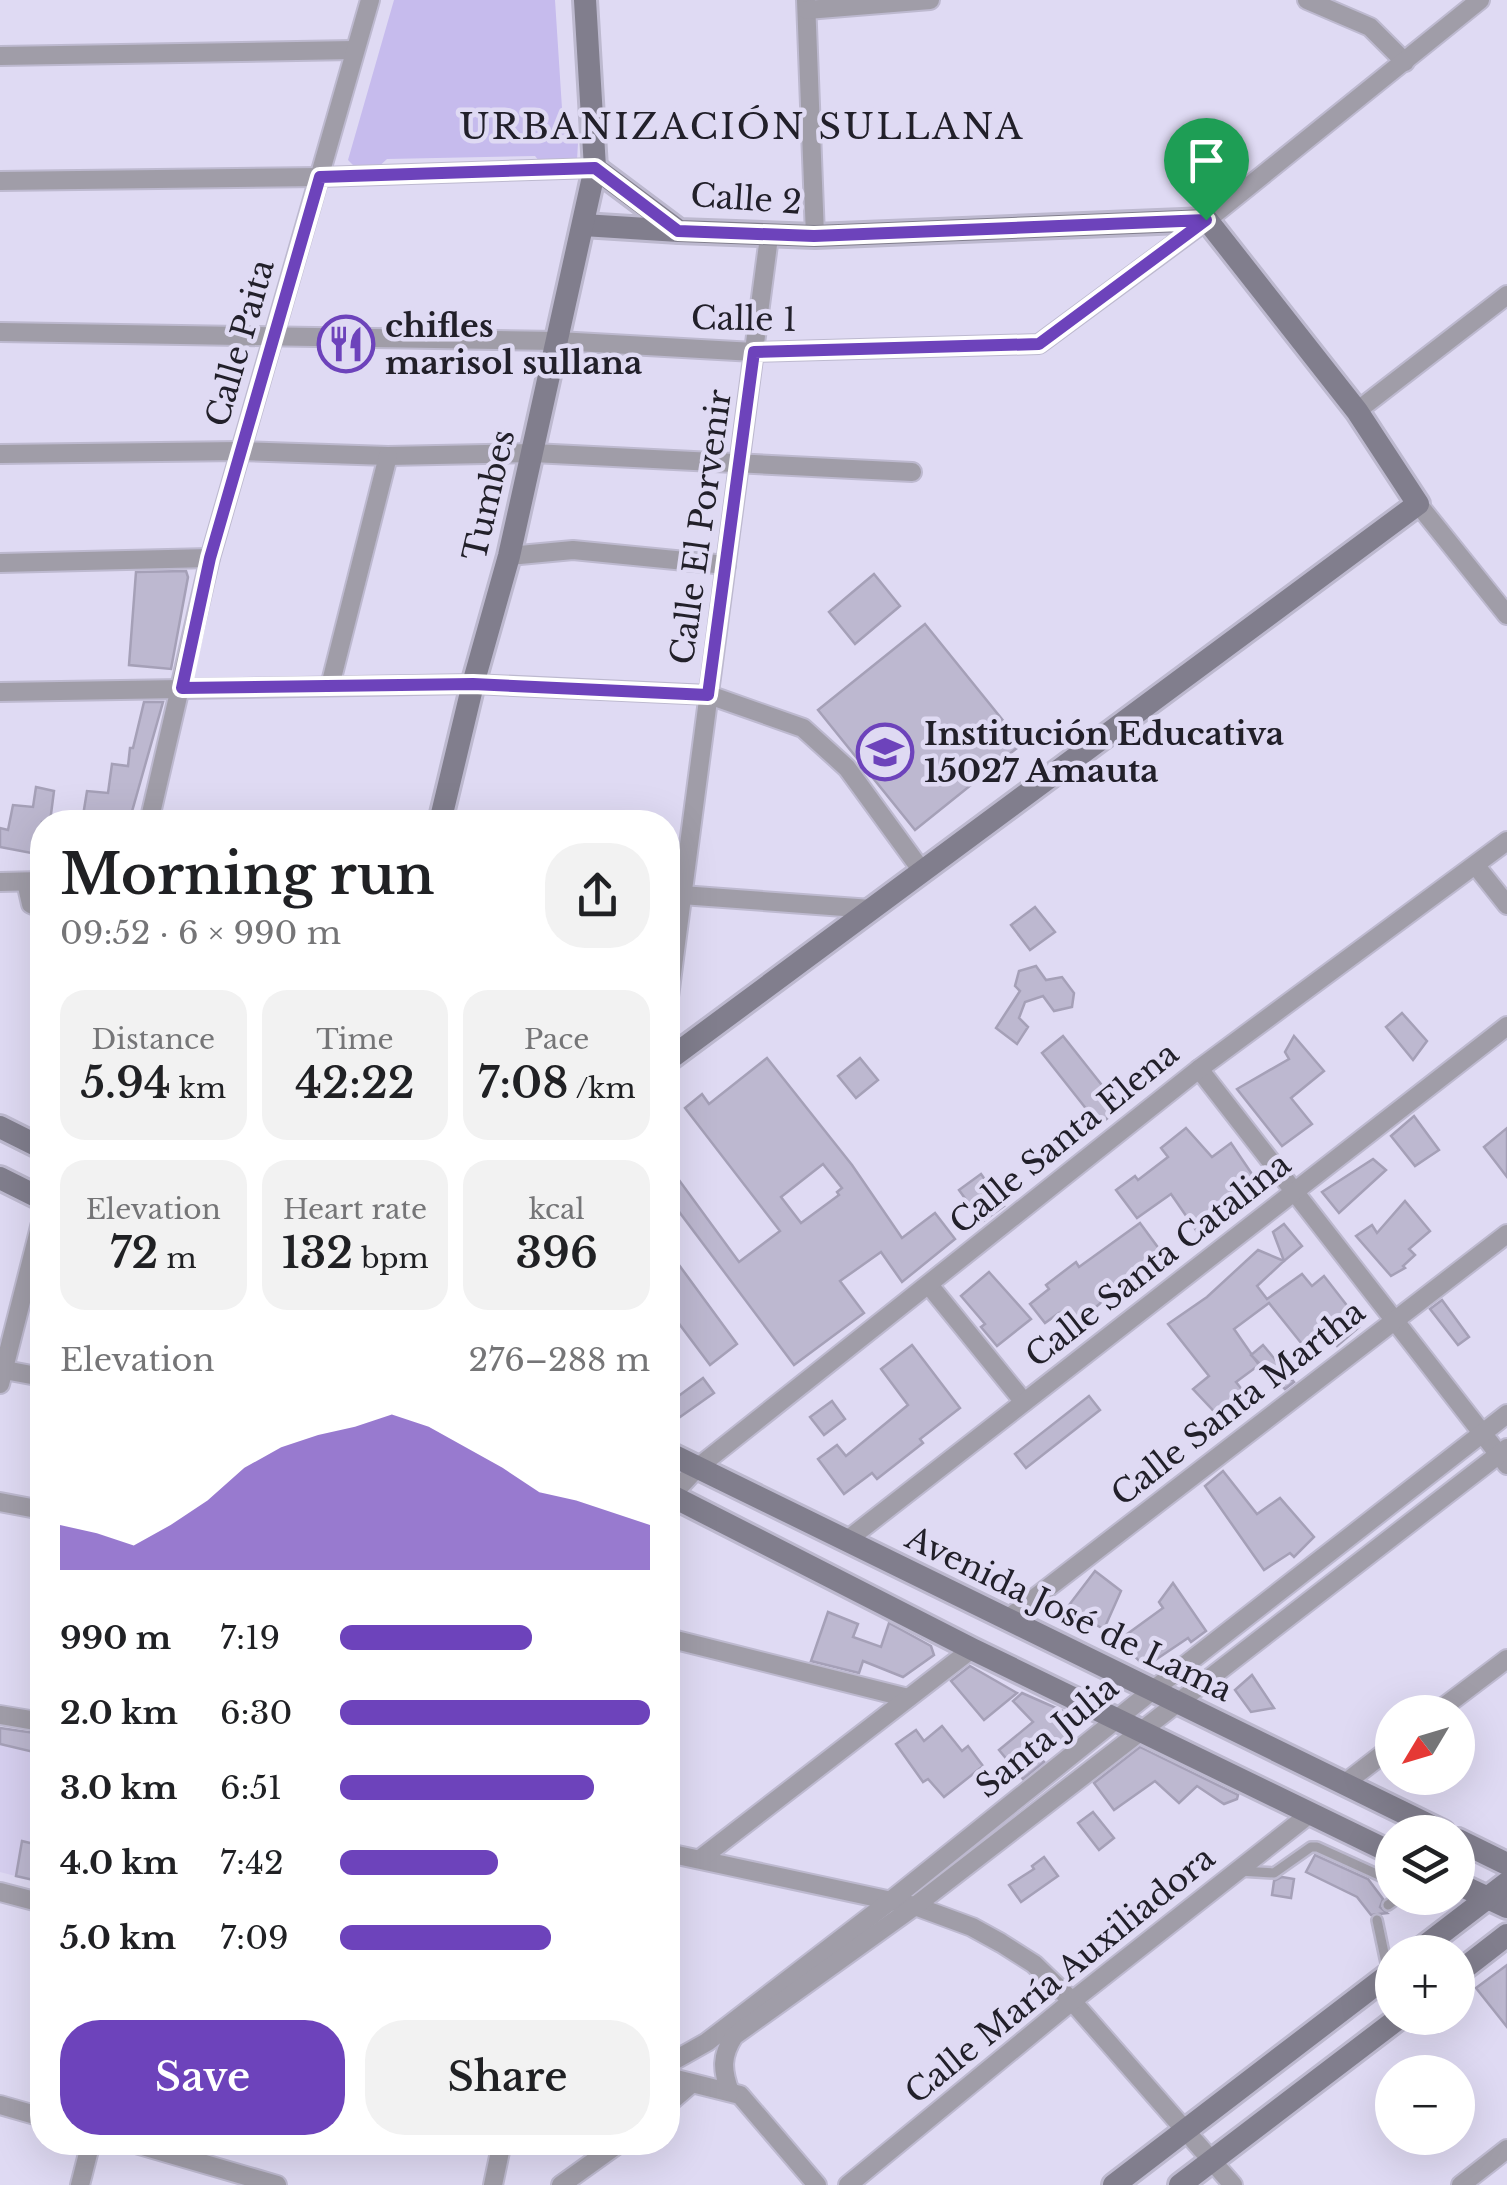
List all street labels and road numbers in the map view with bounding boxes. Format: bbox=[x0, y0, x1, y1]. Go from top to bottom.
street label: Calle 2 bbox=[689, 175, 803, 223]
street label: Calle Paita bbox=[197, 255, 283, 431]
street label: Calle 1 bbox=[691, 298, 797, 340]
street label: Calle El Porvenir bbox=[662, 386, 740, 667]
street label: Tumbes bbox=[455, 425, 523, 565]
street label: Calle Santa Elena bbox=[942, 1033, 1187, 1242]
street label: Calle Santa Catalina bbox=[1018, 1144, 1299, 1376]
street label: Calle Santa Martha bbox=[1103, 1291, 1373, 1514]
street label: Avenida José de Lama bbox=[898, 1517, 1239, 1711]
street label: Santa Julia bbox=[968, 1667, 1126, 1807]
street label: Calle María Auxiliadora bbox=[897, 1838, 1223, 2112]

